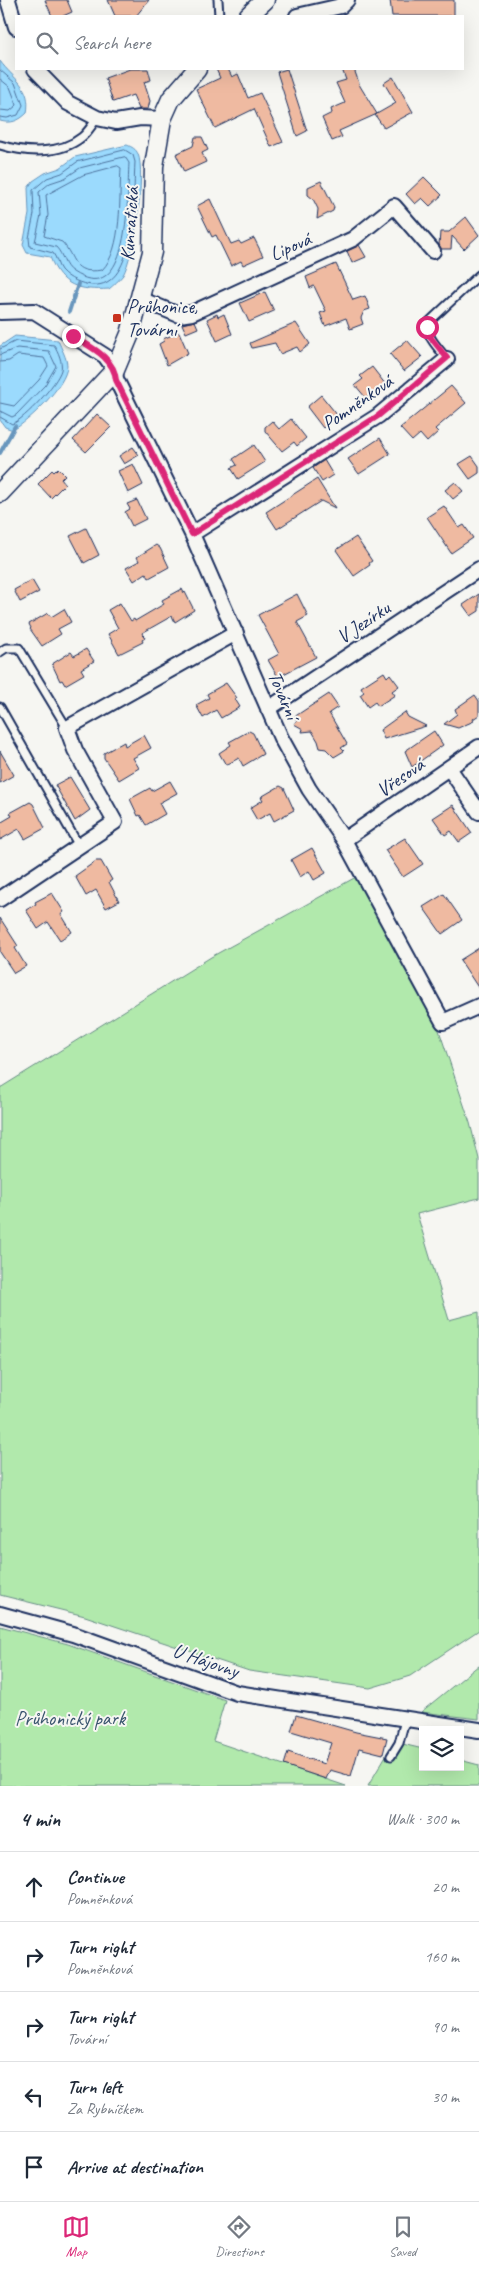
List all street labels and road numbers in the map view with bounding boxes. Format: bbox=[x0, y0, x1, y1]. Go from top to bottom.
street label: Kunratická bbox=[114, 184, 145, 262]
street label: Lipová bbox=[266, 225, 317, 267]
street label: Pomněnková bbox=[317, 368, 400, 436]
street label: V Jezírku bbox=[332, 595, 396, 649]
street label: Tovární bbox=[262, 667, 306, 727]
street label: Vřesová bbox=[372, 751, 431, 803]
street label: U Hájovny bbox=[170, 1638, 244, 1684]

